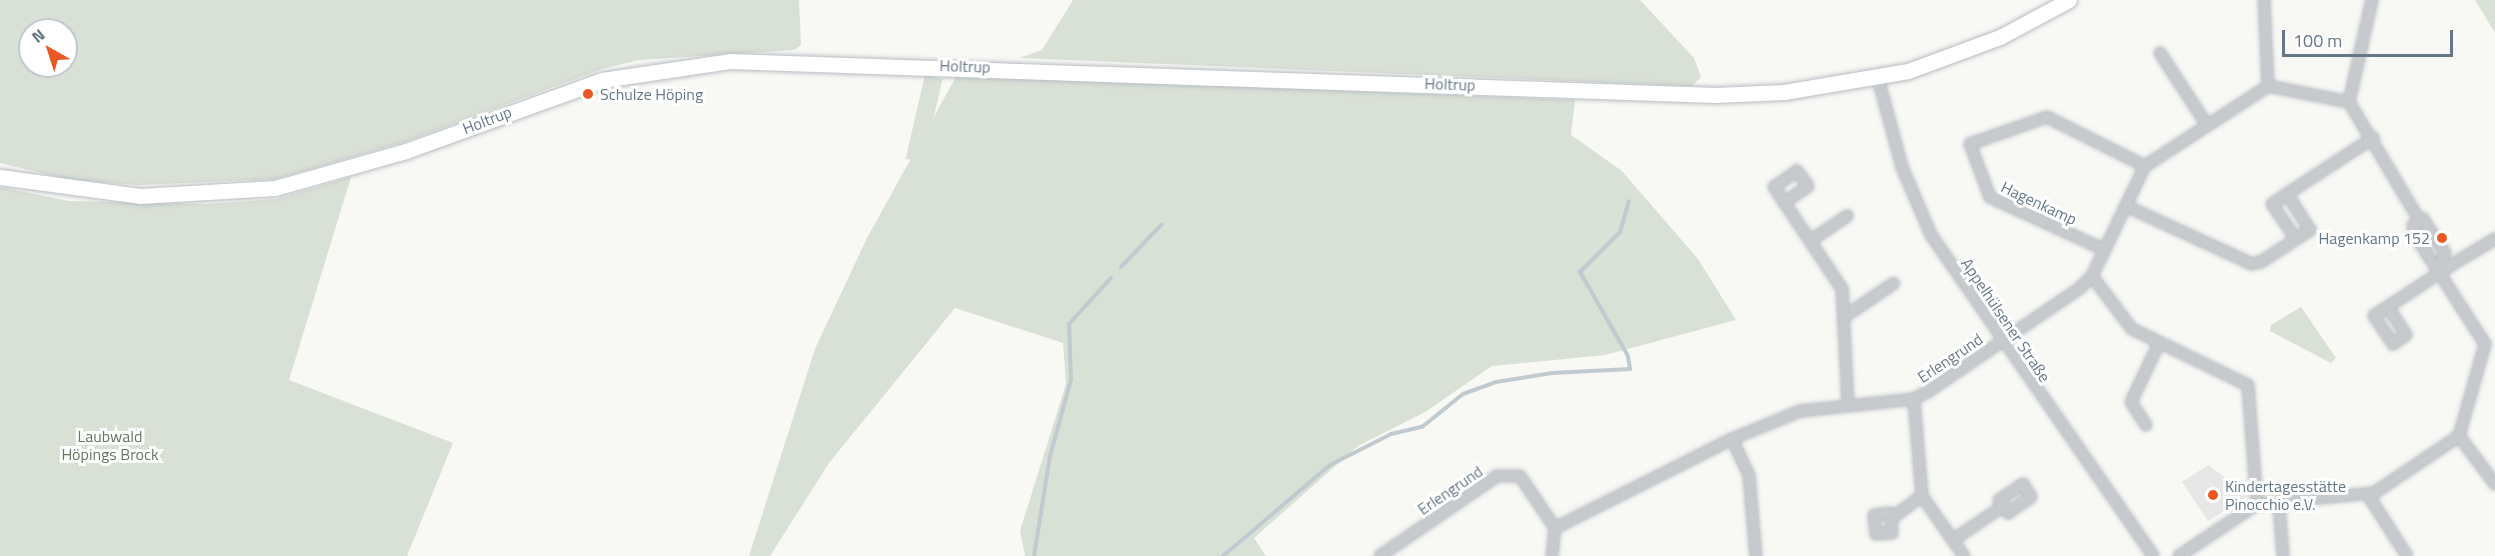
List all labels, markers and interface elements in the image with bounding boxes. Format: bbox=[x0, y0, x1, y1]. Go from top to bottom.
north arrow bbox=[18, 18, 78, 78]
scale bar bbox=[2285, 18, 2456, 56]
text: N bbox=[26, 23, 50, 48]
text: 100 m bbox=[2293, 27, 2342, 54]
street label: Holtrup bbox=[939, 56, 991, 76]
street label: Holtrup bbox=[1424, 74, 1476, 94]
place label: Schulze Höping bbox=[600, 84, 703, 104]
marker: Schulze Höping bbox=[581, 87, 595, 101]
street label: Holtrup bbox=[460, 102, 514, 138]
street label: Hagenkamp bbox=[1998, 177, 2080, 229]
place label: Hagenkamp 152 bbox=[2318, 228, 2430, 248]
marker: Hagenkamp 152 bbox=[2435, 231, 2449, 245]
street label: Appelhülsener Straße bbox=[1957, 254, 2055, 386]
street label: Erlengrund bbox=[1914, 329, 1986, 387]
park label: Laubwald Höpings Brock bbox=[61, 426, 159, 464]
street label: Erlengrund bbox=[1414, 461, 1486, 519]
place label: Kindertagesstätte Pinocchio e.V. bbox=[2225, 476, 2346, 514]
marker: Kindertagesstätte Pinocchio e.V. bbox=[2206, 488, 2220, 502]

